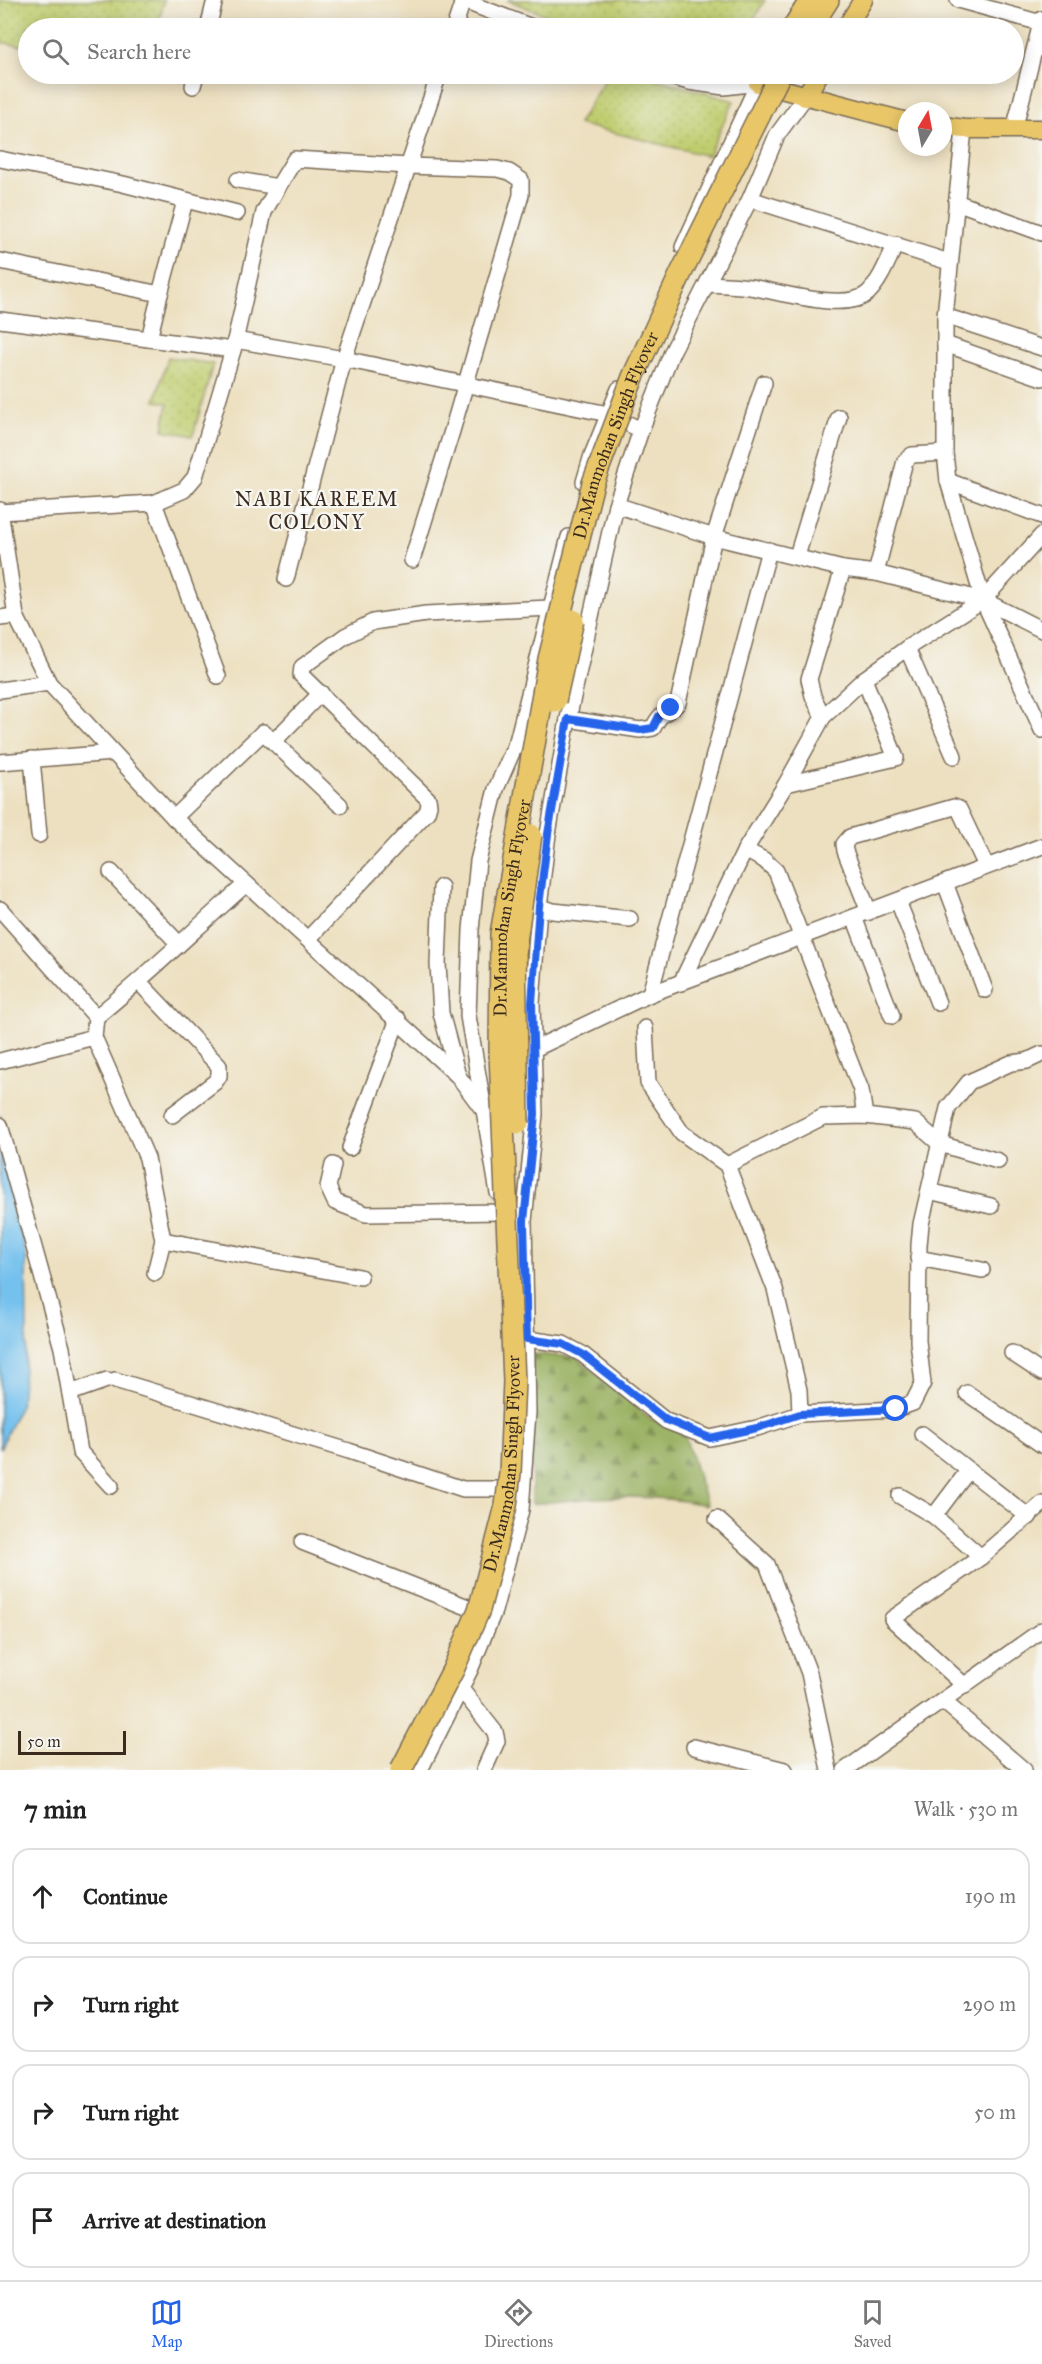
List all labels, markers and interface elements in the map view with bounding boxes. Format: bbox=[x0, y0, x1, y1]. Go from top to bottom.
search box bbox=[18, 18, 1024, 84]
icon: search bbox=[39, 35, 72, 68]
text: Search here bbox=[87, 38, 191, 65]
north arrow bbox=[898, 102, 952, 156]
street label: Dr.Manmohan Singh Flyover bbox=[568, 328, 663, 541]
district label: NABI KAREEM COLONY bbox=[235, 487, 399, 534]
route end bbox=[657, 694, 683, 720]
street label: Dr.Manmohan Singh Flyover bbox=[489, 797, 535, 1017]
street label: Dr.Manmohan Singh Flyover bbox=[478, 1354, 525, 1575]
route start bbox=[882, 1395, 908, 1421]
scale bar bbox=[18, 1728, 126, 1756]
text: 50 m bbox=[27, 1732, 61, 1751]
text: 7 min bbox=[24, 1793, 87, 1825]
text: Walk · 530 m bbox=[914, 1797, 1018, 1821]
icon: ahead bbox=[26, 1880, 59, 1913]
text: Continue bbox=[83, 1883, 168, 1910]
text: 190 m bbox=[965, 1884, 1016, 1908]
icon: right bbox=[26, 1988, 59, 2021]
text: Turn right bbox=[83, 1991, 179, 2018]
text: 290 m bbox=[963, 1992, 1016, 2016]
icon: right bbox=[26, 2096, 59, 2129]
text: Turn right bbox=[83, 2099, 179, 2126]
text: 50 m bbox=[974, 2100, 1016, 2124]
icon: arrive bbox=[26, 2204, 59, 2237]
text: Arrive at destination bbox=[83, 2207, 266, 2234]
tab: Map bbox=[150, 2296, 183, 2351]
tab: Directions bbox=[484, 2296, 553, 2351]
tab: Saved bbox=[854, 2296, 892, 2351]

